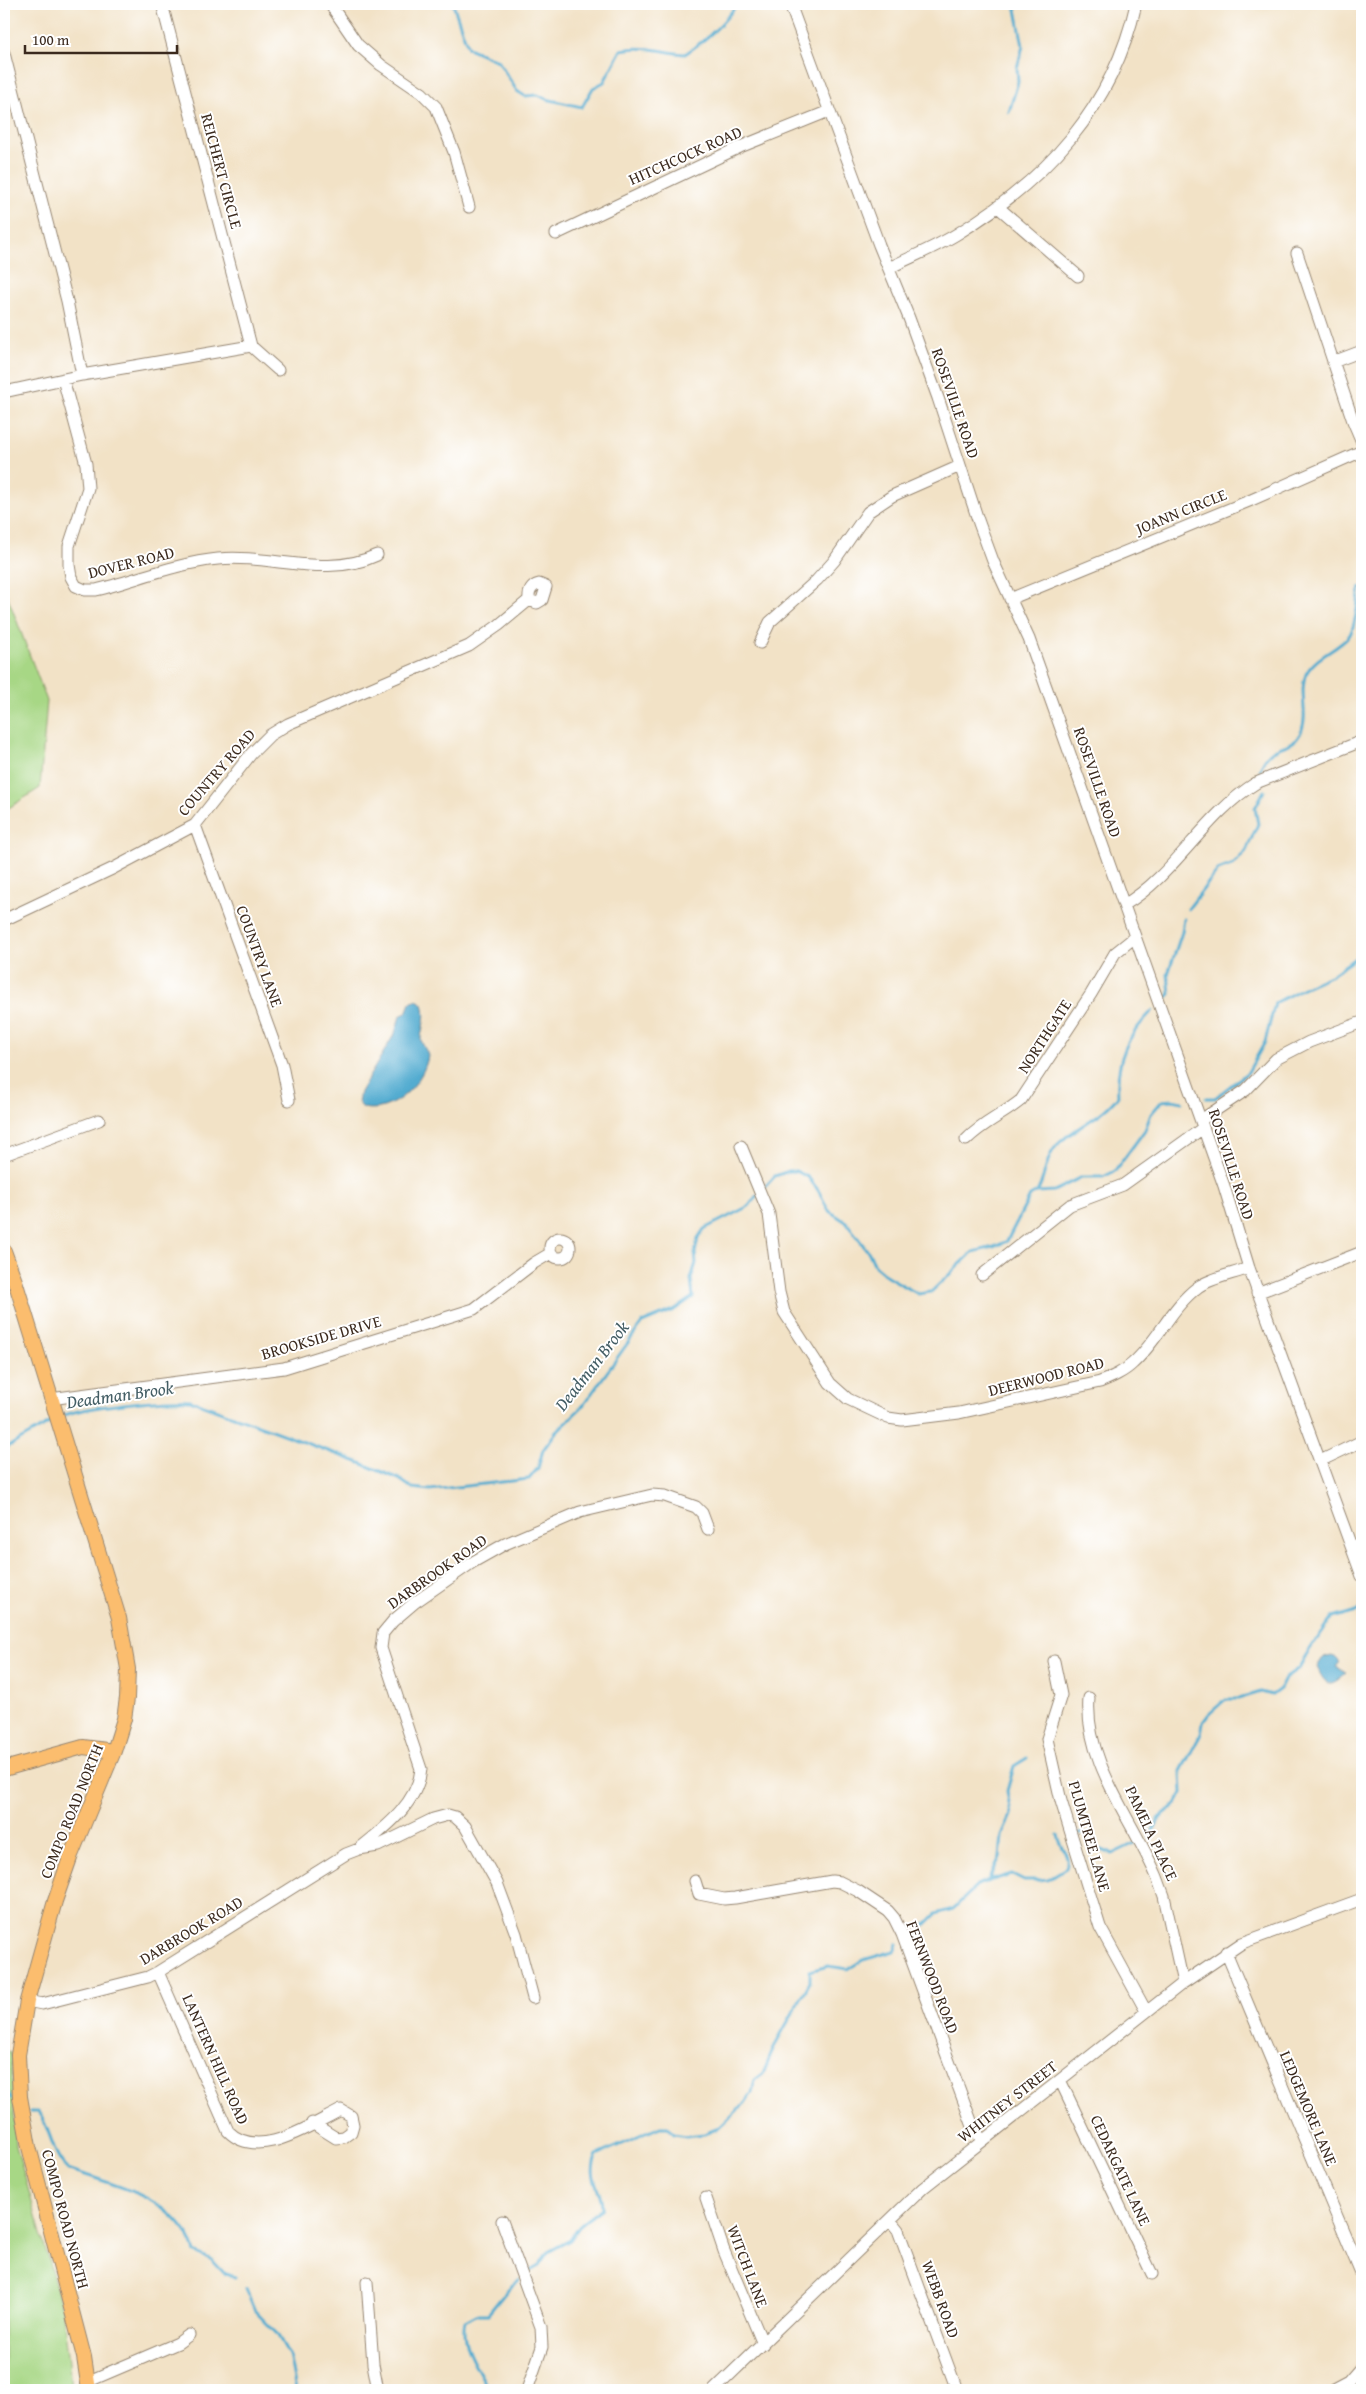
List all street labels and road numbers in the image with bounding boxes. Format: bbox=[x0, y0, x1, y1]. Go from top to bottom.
street label: REICHERT CIRCLE bbox=[195, 111, 249, 231]
street label: HITCHCOCK ROAD bbox=[624, 119, 746, 191]
street label: ROSEVILLE ROAD bbox=[926, 345, 986, 462]
street label: JOANN CIRCLE bbox=[1130, 482, 1230, 541]
street label: DOVER ROAD bbox=[85, 540, 177, 584]
street label: COUNTRY ROAD bbox=[171, 723, 261, 821]
street label: ROSEVILLE ROAD bbox=[1068, 724, 1128, 841]
street label: COUNTRY LANE bbox=[230, 902, 290, 1010]
street label: NORTHGATE bbox=[1011, 994, 1077, 1078]
street label: ROSEVILLE ROAD bbox=[1203, 1105, 1261, 1223]
street label: BROOKSIDE DRIVE bbox=[258, 1308, 384, 1366]
street label: DEERWOOD ROAD bbox=[986, 1350, 1107, 1402]
street label: DARBROOK ROAD bbox=[382, 1528, 492, 1614]
street label: COMPO ROAD NORTH bbox=[33, 1740, 109, 1882]
street label: PLUMTREE LANE bbox=[1063, 1778, 1117, 1894]
street label: PAMELA PLACE bbox=[1120, 1782, 1184, 1884]
street label: DARBROOK ROAD bbox=[135, 1889, 247, 1970]
street label: FERNWOOD ROAD bbox=[900, 1917, 966, 2037]
street label: LANTERN HILL ROAD bbox=[176, 1990, 256, 2128]
street label: LEDGEMORE LANE bbox=[1274, 2047, 1344, 2169]
street label: WHITNEY STREET bbox=[952, 2054, 1062, 2148]
street label: CEDARGATE LANE bbox=[1085, 2111, 1157, 2229]
street label: COMPO ROAD NORTH bbox=[36, 2147, 96, 2292]
street label: WITCH LANE bbox=[721, 2221, 775, 2311]
street label: WEBB ROAD bbox=[916, 2257, 966, 2342]

